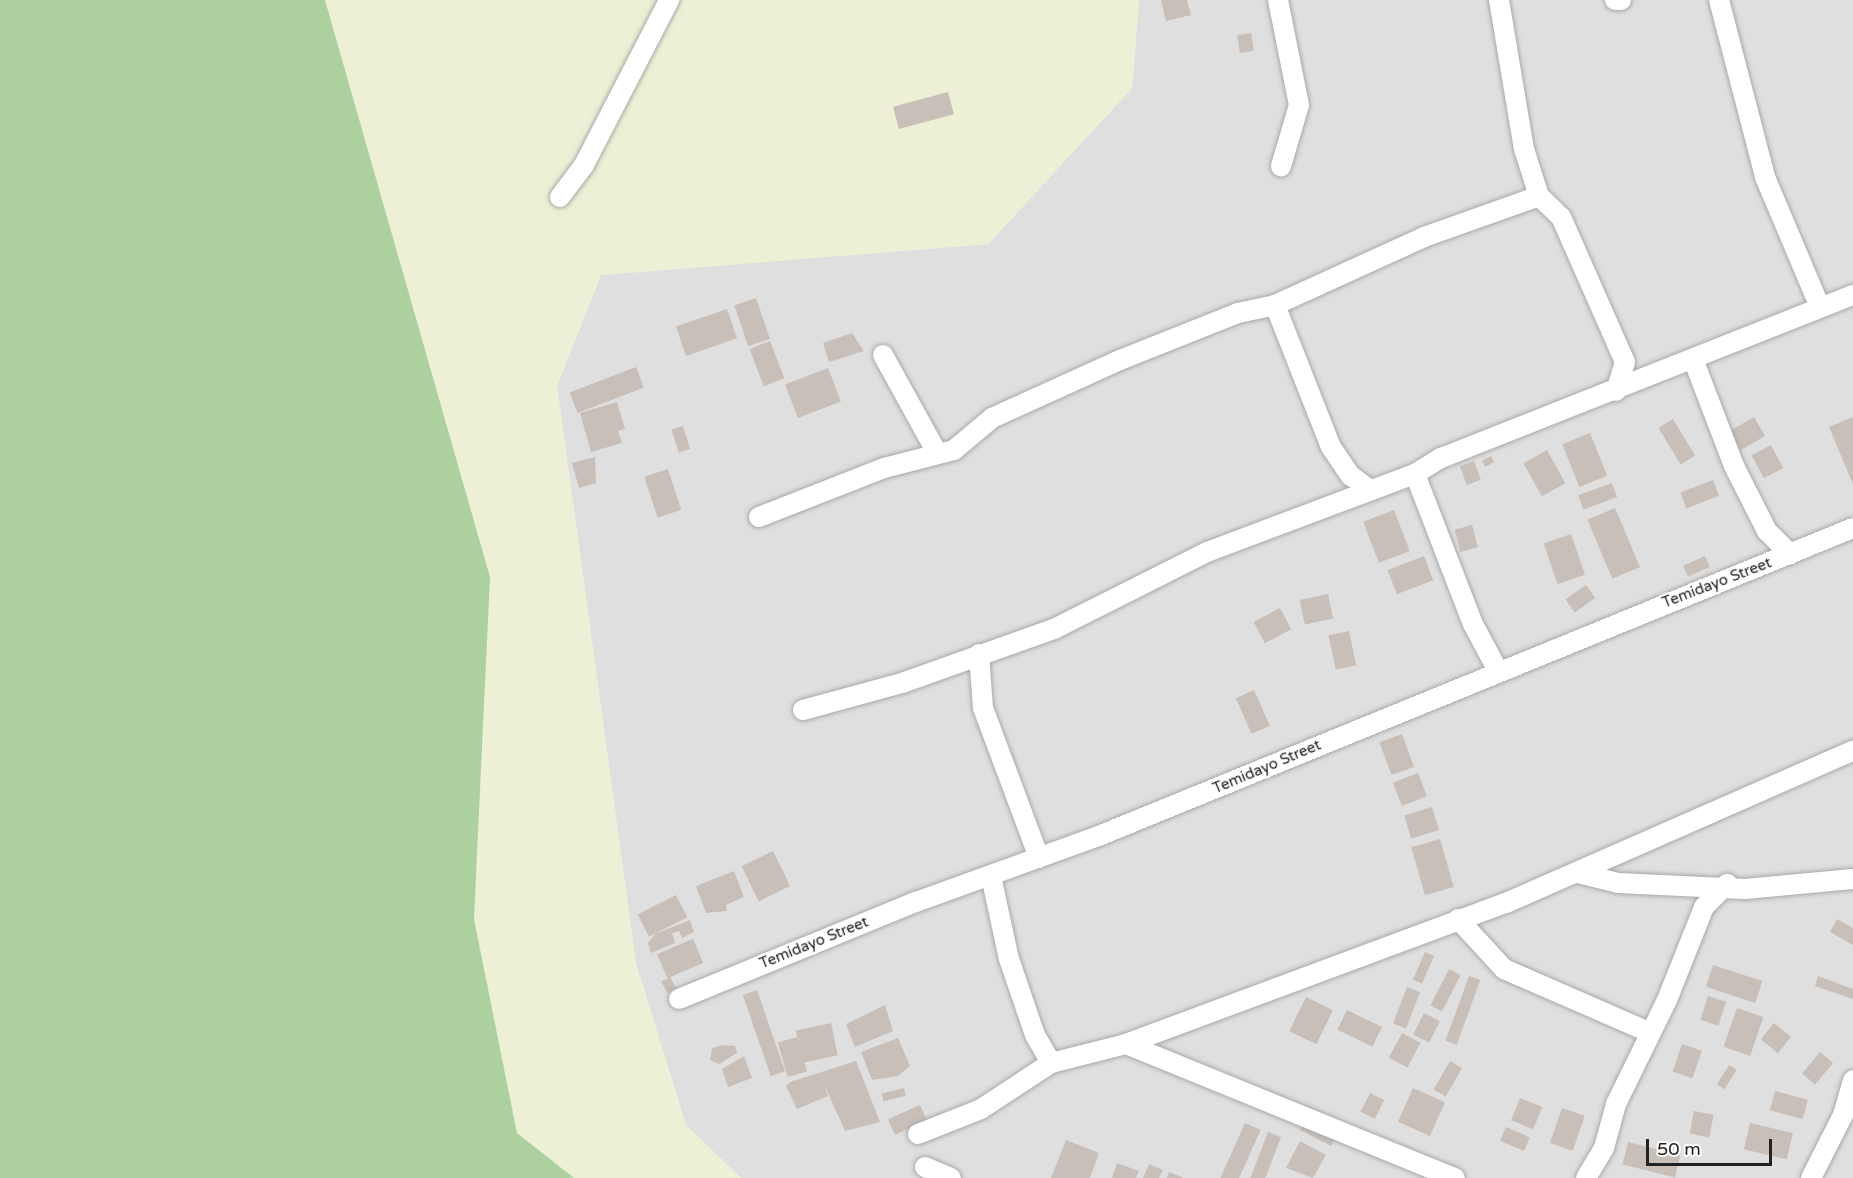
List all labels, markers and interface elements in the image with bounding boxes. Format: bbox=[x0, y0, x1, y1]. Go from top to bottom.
street label: Temidayo Street bbox=[1660, 554, 1774, 612]
street label: Temidayo Street bbox=[1210, 736, 1324, 798]
street label: Temidayo Street bbox=[757, 913, 871, 973]
scale bar bbox=[1649, 1127, 1775, 1165]
text: 50 m bbox=[1657, 1138, 1701, 1160]

